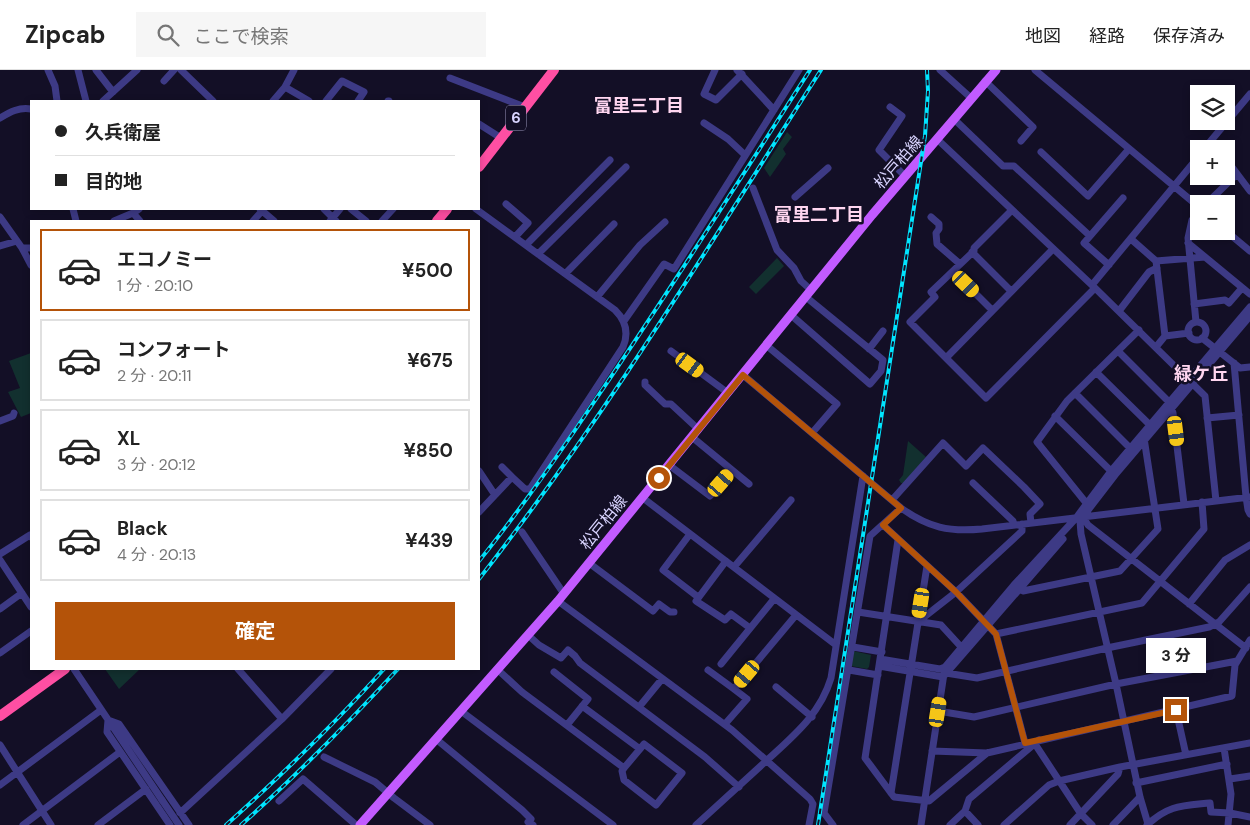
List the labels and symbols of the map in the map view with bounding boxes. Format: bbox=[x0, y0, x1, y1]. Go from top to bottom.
district label: 富里三丁目 bbox=[594, 94, 684, 118]
road number: 6 bbox=[506, 106, 526, 130]
street label: 松戸柏線 bbox=[869, 131, 927, 193]
district label: 富里二丁目 bbox=[774, 203, 864, 227]
car bbox=[949, 268, 982, 300]
car bbox=[673, 350, 706, 380]
district label: 緑ケ丘 bbox=[1174, 362, 1228, 386]
car bbox=[1166, 415, 1185, 447]
route start bbox=[648, 467, 670, 489]
car bbox=[705, 467, 736, 499]
street label: 松戸柏線 bbox=[575, 491, 632, 554]
car bbox=[911, 587, 930, 619]
callout: 3 分 bbox=[1146, 638, 1206, 672]
car bbox=[731, 658, 762, 690]
car bbox=[928, 696, 947, 728]
route end bbox=[1165, 699, 1187, 721]

